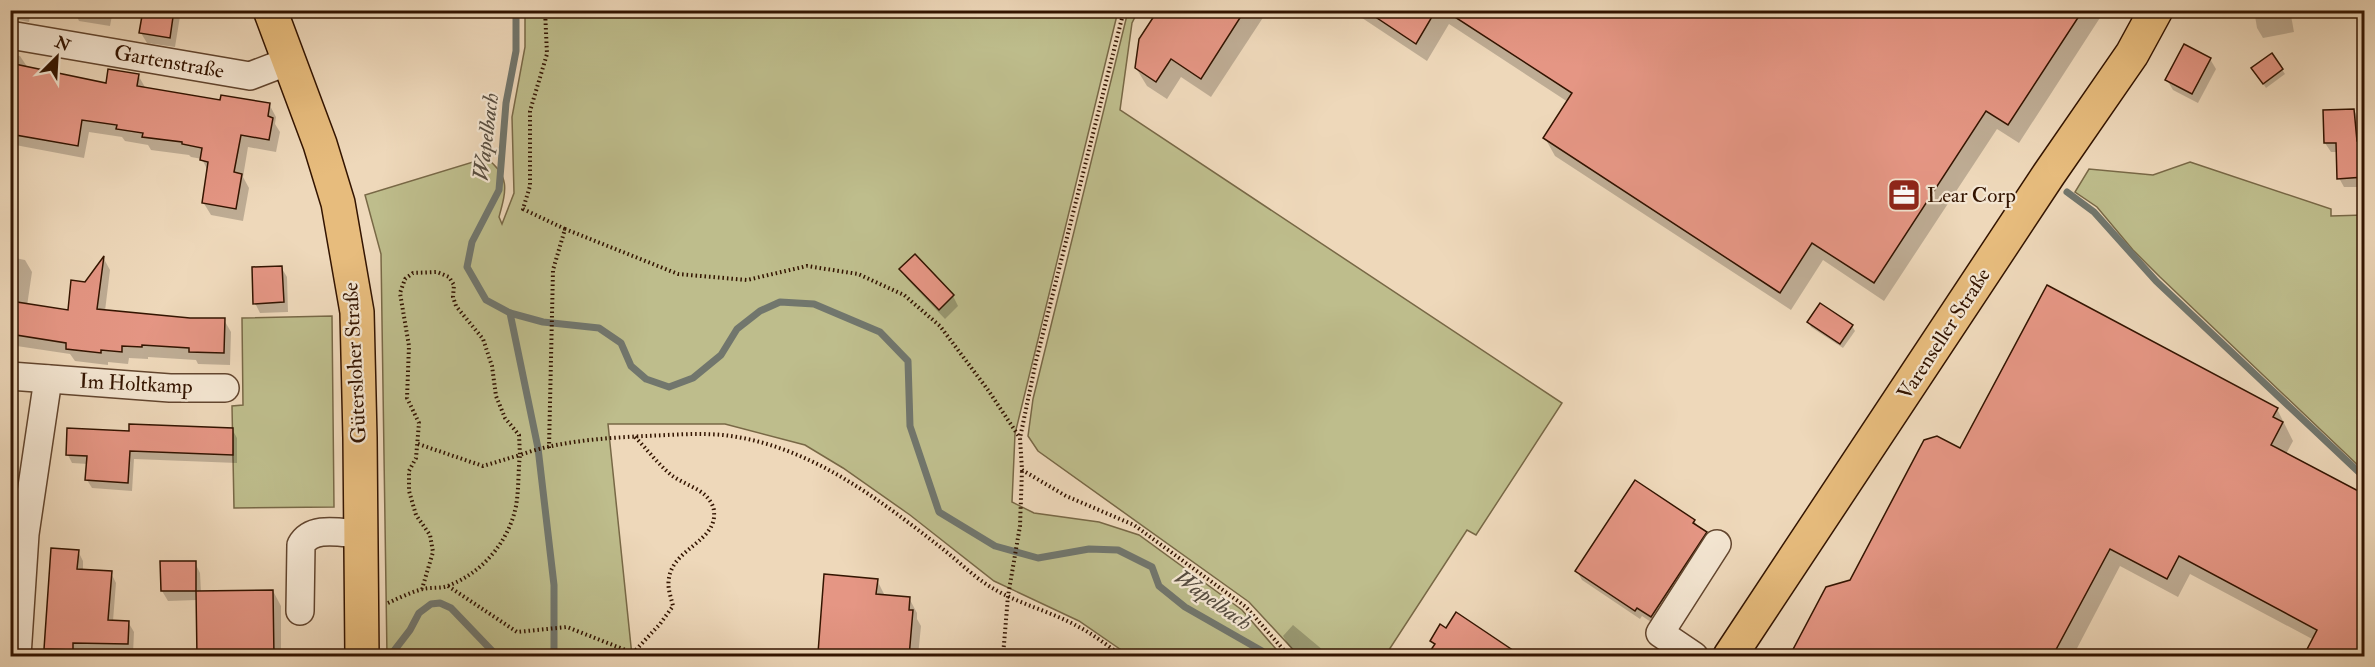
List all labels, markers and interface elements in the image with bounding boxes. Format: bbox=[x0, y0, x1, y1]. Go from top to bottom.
north arrow bbox=[27, 27, 87, 87]
text: N bbox=[51, 32, 74, 57]
street label: Gartenstraße bbox=[112, 39, 226, 85]
water label: Wapelbach bbox=[467, 91, 505, 183]
office icon: Lear Corp bbox=[1886, 177, 1922, 213]
place label: Lear Corp bbox=[1927, 182, 2016, 209]
street label: Varenseller Straße bbox=[1891, 263, 1997, 405]
street label: Gütersloher Straße bbox=[337, 282, 373, 444]
street label: Im Holtkamp bbox=[79, 368, 193, 400]
water label: Wapelbach bbox=[1169, 563, 1257, 637]

